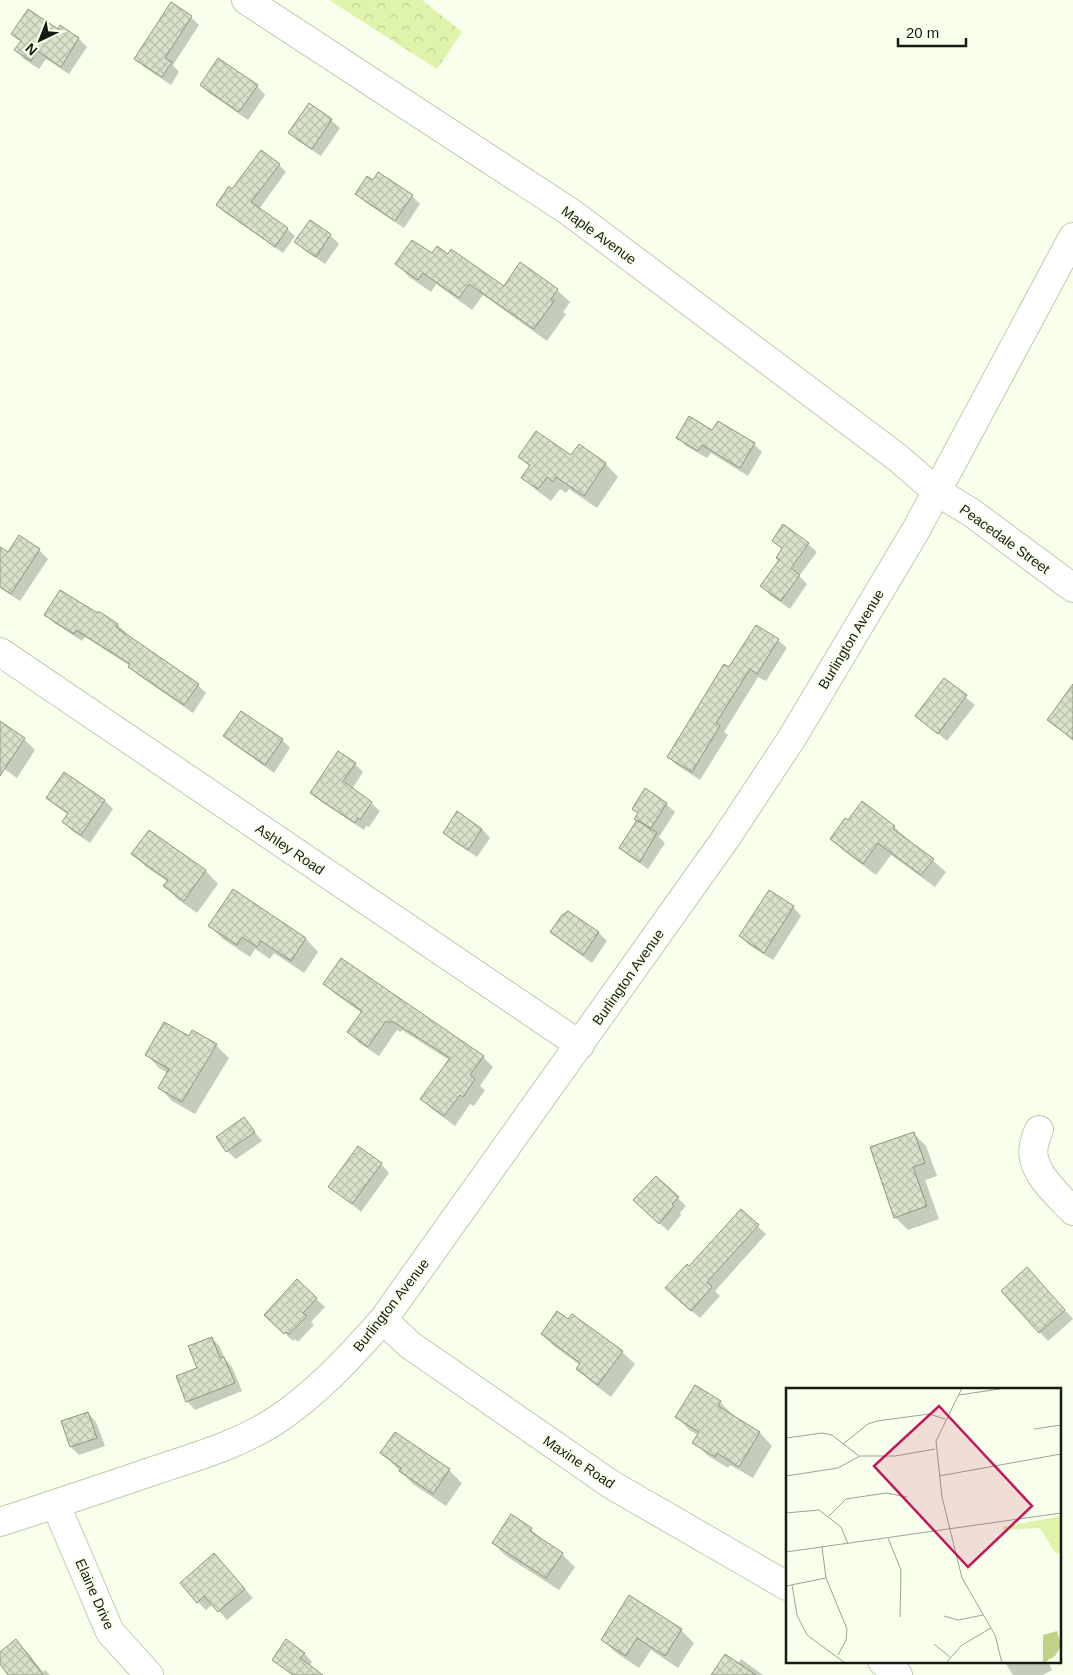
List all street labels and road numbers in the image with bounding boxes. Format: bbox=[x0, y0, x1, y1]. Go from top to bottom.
street label: Maple Avenue bbox=[559, 203, 640, 268]
street label: Peacedale Street bbox=[957, 501, 1053, 577]
street label: Burlington Avenue bbox=[815, 586, 887, 692]
street label: Ashley Road bbox=[253, 820, 327, 878]
street label: Burlington Avenue bbox=[589, 926, 667, 1028]
street label: Burlington Avenue bbox=[350, 1255, 432, 1355]
street label: Maxine Road bbox=[540, 1432, 618, 1492]
street label: Elaine Drive bbox=[72, 1556, 118, 1632]

